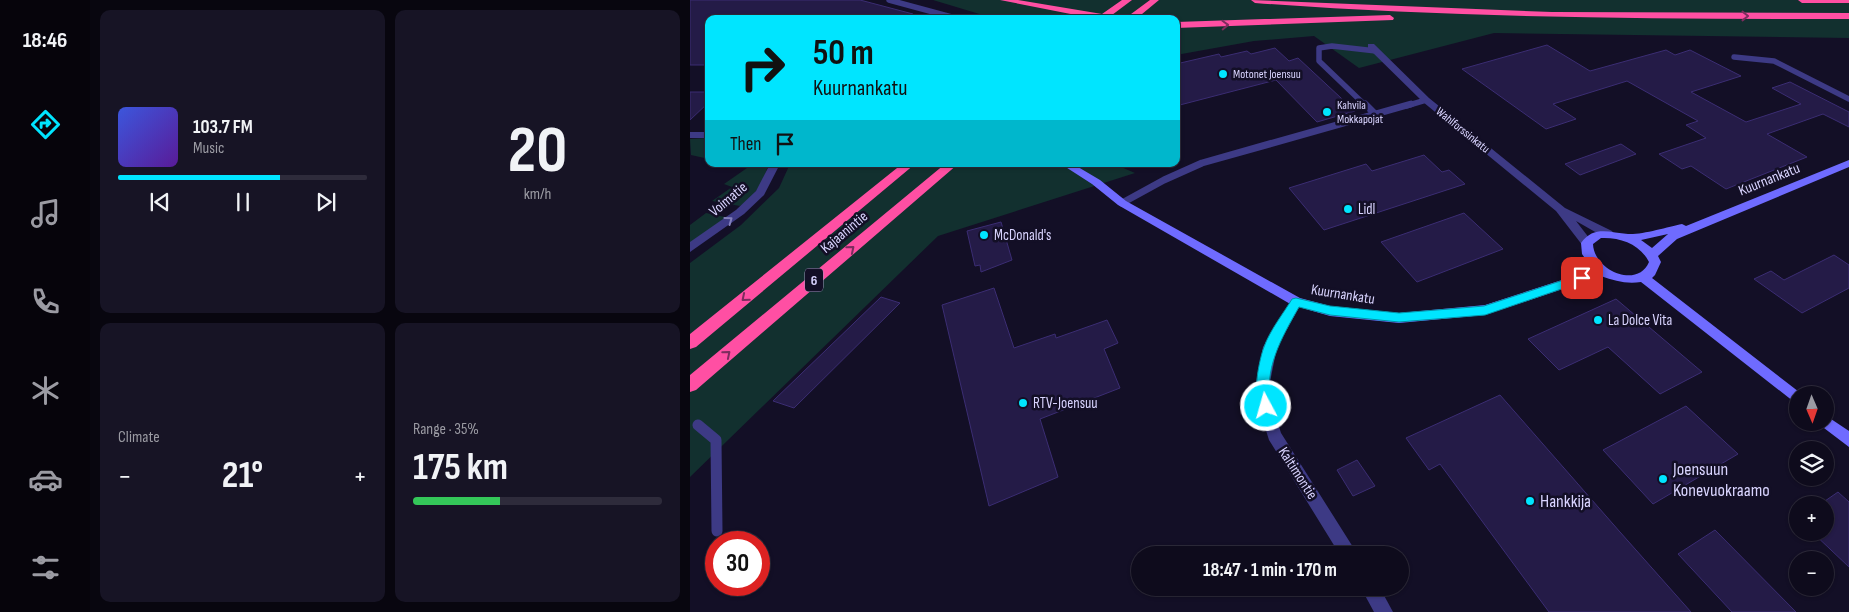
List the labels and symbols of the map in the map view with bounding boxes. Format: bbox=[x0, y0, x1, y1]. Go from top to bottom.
one-way arrow bbox=[1742, 11, 1750, 21]
one-way arrow bbox=[1221, 19, 1229, 30]
place label: Motonet Joensuu bbox=[1233, 67, 1301, 82]
marker: Motonet Joensuu bbox=[1217, 68, 1229, 80]
place label: Kahvila Mokkapojat bbox=[1337, 98, 1384, 127]
street label: Wahlforssinkatu bbox=[1433, 104, 1493, 157]
marker: Kahvila Mokkapojat bbox=[1321, 106, 1333, 118]
street label: Kuurnankatu bbox=[1736, 159, 1803, 200]
street label: Voimatie bbox=[705, 178, 751, 221]
place label: Lidl bbox=[1358, 200, 1375, 219]
marker: Lidl bbox=[1342, 203, 1354, 215]
street label: Kajaanintie bbox=[817, 207, 872, 258]
one-way arrow bbox=[723, 217, 732, 225]
place label: McDonald's bbox=[994, 226, 1052, 245]
marker: McDonald's bbox=[978, 229, 990, 241]
one-way arrow bbox=[845, 246, 854, 254]
pin bbox=[1561, 257, 1603, 299]
road number: 6 bbox=[805, 268, 823, 292]
street label: Kuurnankatu bbox=[1310, 280, 1376, 309]
one-way arrow bbox=[742, 292, 751, 300]
place label: La Dolce Vita bbox=[1608, 311, 1673, 330]
marker: La Dolce Vita bbox=[1592, 314, 1604, 326]
one-way arrow bbox=[721, 351, 730, 360]
position arrow bbox=[1239, 379, 1291, 431]
north arrow bbox=[1789, 386, 1834, 431]
place label: RTV-Joensuu bbox=[1033, 394, 1098, 413]
marker: RTV-Joensuu bbox=[1017, 397, 1029, 409]
street label: Kaltimontie bbox=[1274, 444, 1321, 503]
place label: Joensuun Konevuokraamo bbox=[1672, 459, 1770, 501]
marker: Joensuun Konevuokraamo bbox=[1657, 473, 1669, 485]
place label: Hankkija bbox=[1540, 491, 1591, 512]
marker: Hankkija bbox=[1524, 495, 1536, 507]
speed limit sign: 30 bbox=[705, 531, 770, 596]

